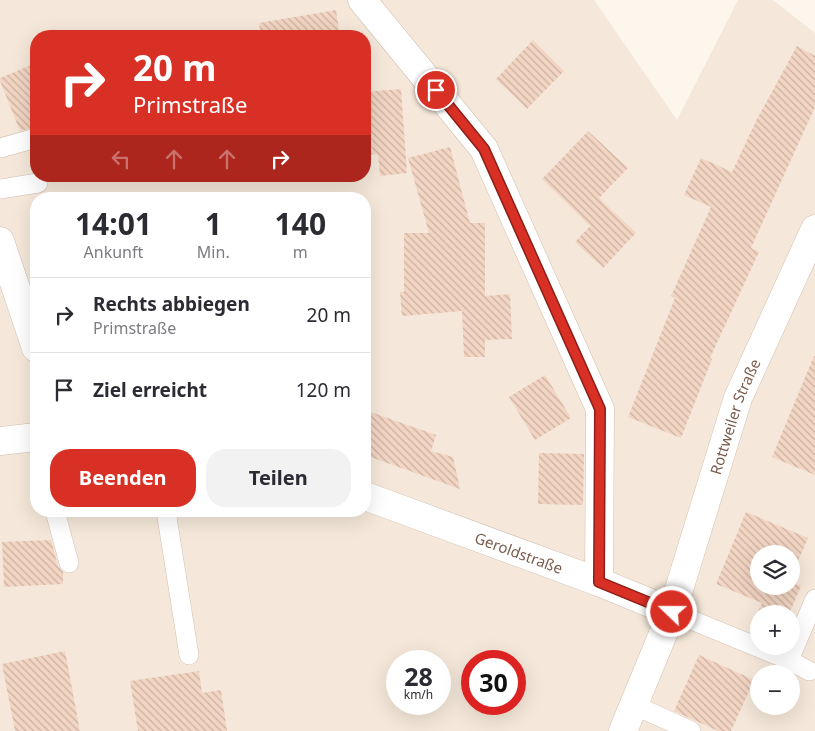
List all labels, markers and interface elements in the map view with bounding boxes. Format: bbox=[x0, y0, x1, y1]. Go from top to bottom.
text: 20 m bbox=[133, 44, 216, 91]
icon: right bbox=[50, 50, 115, 115]
pin bbox=[415, 69, 457, 111]
icon: arrive bbox=[422, 76, 450, 104]
text: Primstraße bbox=[133, 89, 247, 119]
icon: left bbox=[107, 145, 135, 173]
icon: ahead bbox=[160, 145, 188, 173]
icon: ahead bbox=[213, 145, 241, 173]
icon: right bbox=[266, 145, 294, 173]
text: 14:01 bbox=[75, 203, 152, 244]
text: 1 bbox=[205, 203, 222, 244]
text: 140 bbox=[275, 203, 326, 244]
text: Ankunft bbox=[84, 241, 143, 263]
text: Min. bbox=[197, 241, 230, 263]
text: m bbox=[293, 241, 308, 263]
text: Rechts abbiegen bbox=[93, 291, 250, 317]
icon: right bbox=[50, 301, 78, 329]
text: 20 m bbox=[307, 302, 351, 328]
text: Primstraße bbox=[93, 317, 176, 339]
street label: Rottweiler Straße bbox=[705, 355, 765, 477]
icon: arrive bbox=[50, 376, 78, 404]
text: Ziel erreicht bbox=[93, 377, 207, 403]
text: 120 m bbox=[296, 377, 351, 403]
button: Beenden bbox=[50, 449, 196, 507]
button: Teilen bbox=[206, 449, 351, 507]
street label: Geroldstraße bbox=[472, 527, 566, 578]
map controls bbox=[750, 545, 800, 715]
button: layers bbox=[750, 545, 800, 595]
position arrow bbox=[645, 585, 697, 637]
button: + bbox=[750, 605, 800, 655]
speed limit sign: 30 bbox=[461, 650, 526, 715]
text: 28 bbox=[404, 659, 433, 693]
button: − bbox=[750, 665, 800, 715]
text: km/h bbox=[404, 686, 433, 703]

